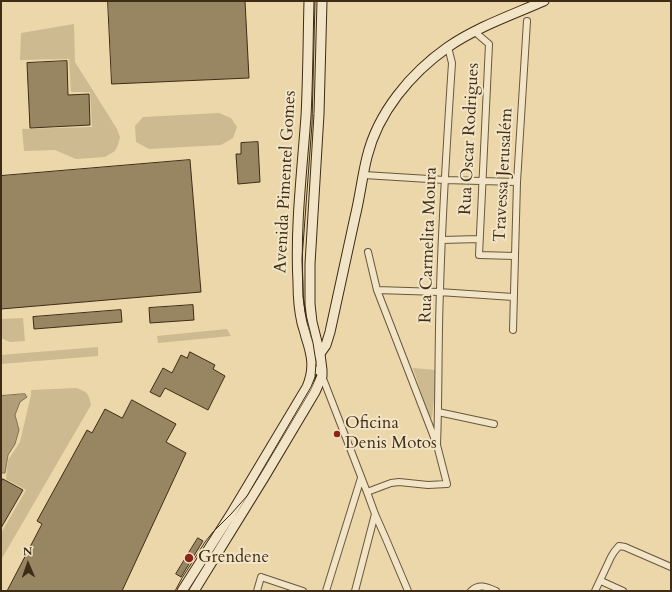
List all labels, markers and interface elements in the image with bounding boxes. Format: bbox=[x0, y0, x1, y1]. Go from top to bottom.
street label: Rua Oscar Rodrigues bbox=[456, 62, 484, 216]
street label: Avenida Pimentel Gomes bbox=[271, 90, 301, 274]
street label: Travessa Jerusalém bbox=[490, 108, 518, 242]
street label: Rua Carmelita Moura bbox=[416, 167, 442, 323]
place label: Oficina Denis Motos bbox=[345, 414, 437, 454]
marker: Oficina Denis Motos bbox=[332, 429, 342, 439]
north arrow bbox=[8, 544, 48, 584]
text: N bbox=[23, 544, 33, 559]
place label: Grendene bbox=[198, 548, 269, 568]
marker: Grendene bbox=[183, 552, 195, 564]

